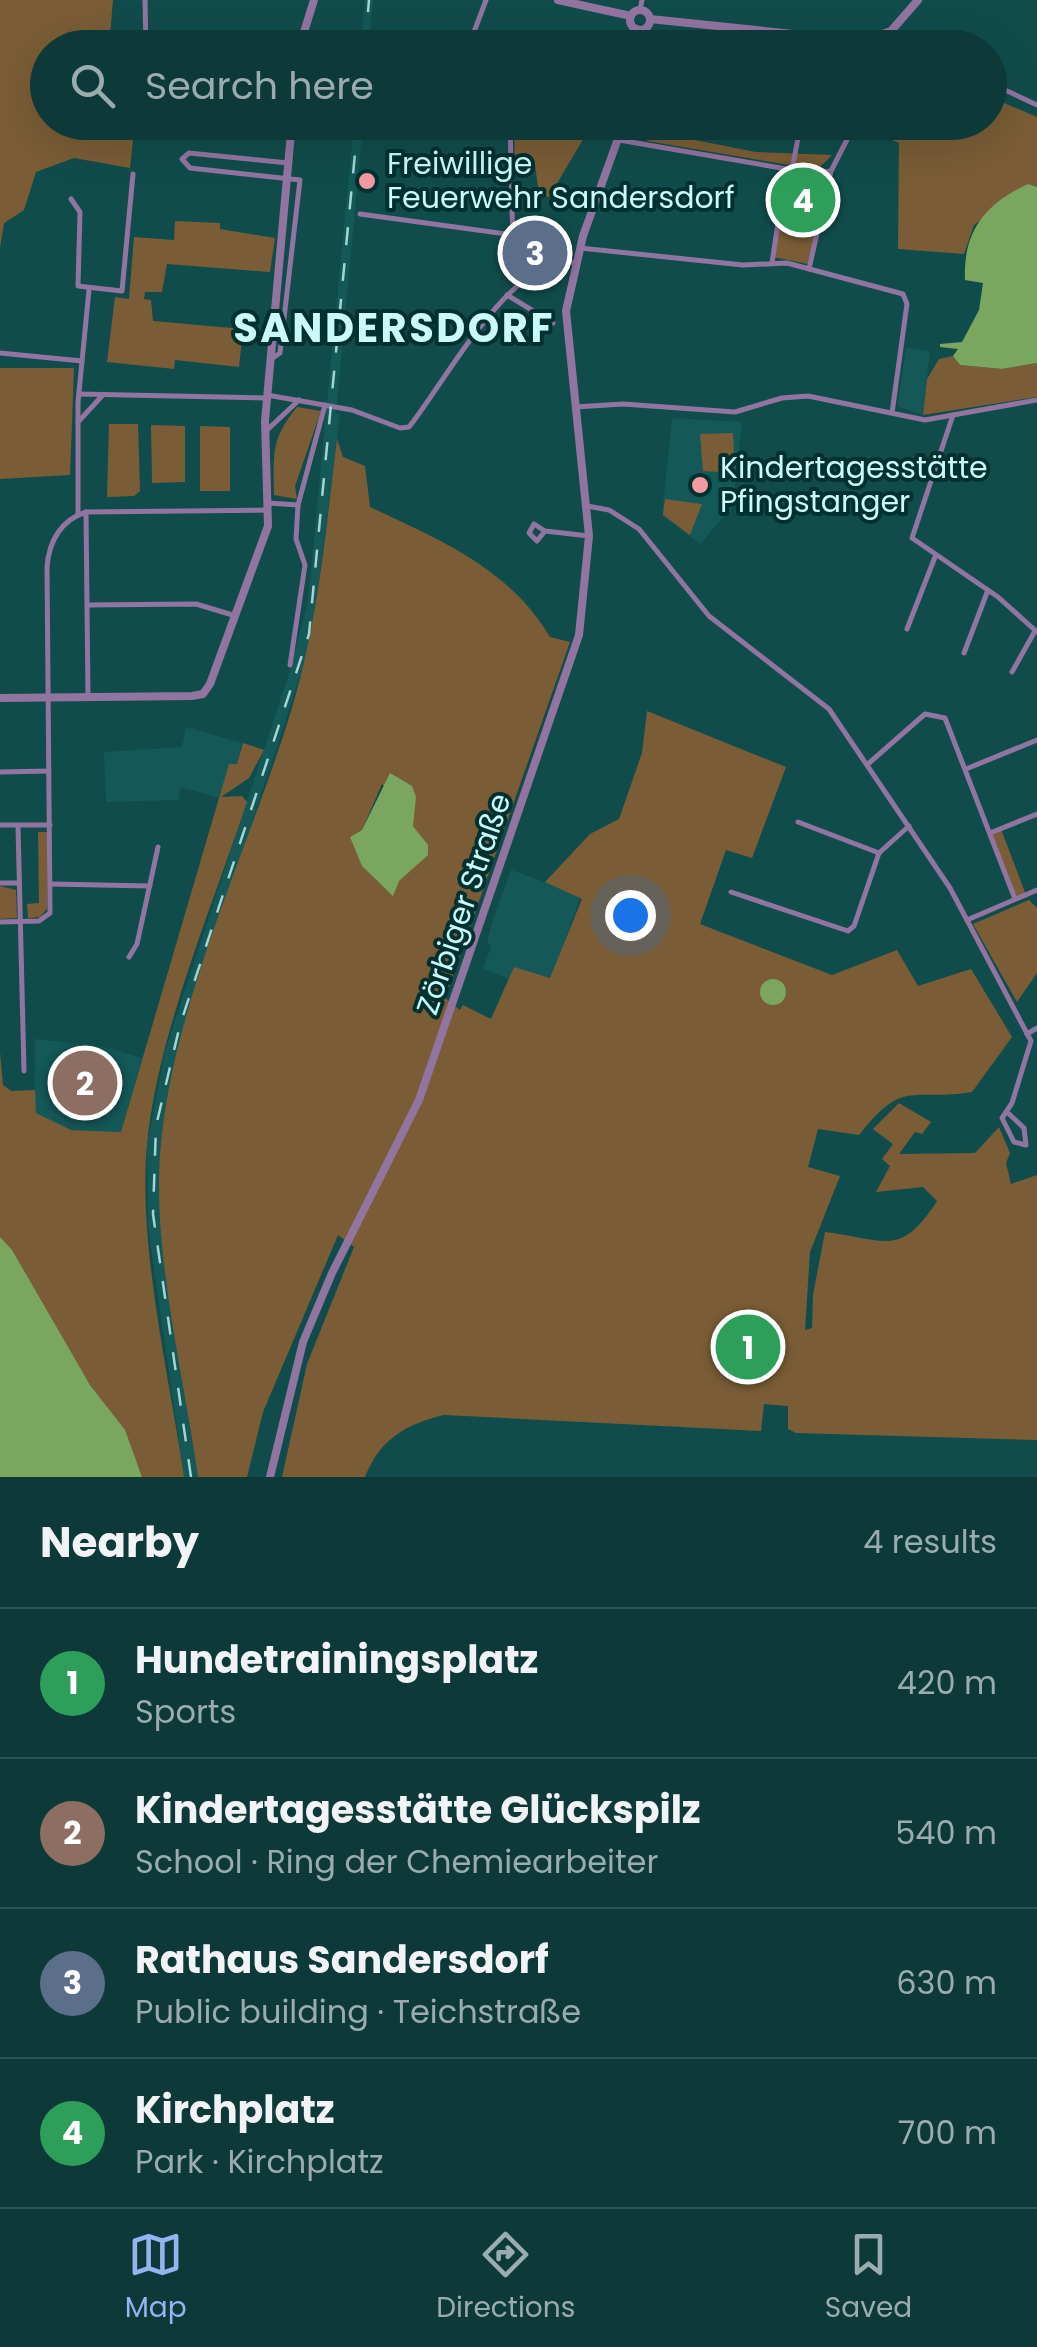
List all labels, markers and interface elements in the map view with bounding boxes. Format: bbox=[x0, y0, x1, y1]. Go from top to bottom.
search box bbox=[30, 30, 1007, 140]
icon: search bbox=[65, 58, 120, 113]
text: Search here bbox=[145, 59, 374, 112]
place label: Freiwillige Feuerwehr Sandersdorf bbox=[387, 142, 735, 219]
pin: 4 bbox=[770, 162, 836, 238]
marker: Freiwillige Feuerwehr Sandersdorf bbox=[356, 170, 378, 192]
pin: 3 bbox=[502, 216, 568, 290]
district label: SANDERSDORF bbox=[233, 300, 555, 356]
place label: Kindertagesstätte Pfingstanger bbox=[720, 446, 988, 523]
marker: Kindertagesstätte Pfingstanger bbox=[689, 474, 711, 496]
street label: Zörbiger Straße bbox=[406, 787, 522, 1020]
your location bbox=[605, 890, 656, 941]
pin: 2 bbox=[52, 1046, 118, 1120]
pin: 1 bbox=[716, 1310, 780, 1384]
text: Nearby bbox=[40, 1513, 199, 1572]
text: 4 results bbox=[863, 1519, 997, 1564]
text: Hundetrainingsplatz bbox=[135, 1633, 538, 1686]
text: 1 bbox=[66, 1660, 79, 1705]
text: 420 m bbox=[897, 1660, 997, 1705]
text: Sports bbox=[135, 1689, 236, 1734]
text: Kindertagesstätte Glückspilz bbox=[135, 1783, 701, 1836]
text: 2 bbox=[63, 1810, 82, 1855]
text: 540 m bbox=[895, 1810, 997, 1855]
text: School · Ring der Chemiearbeiter bbox=[135, 1839, 658, 1884]
text: Rathaus Sandersdorf bbox=[135, 1933, 549, 1986]
text: 3 bbox=[63, 1960, 82, 2005]
text: 630 m bbox=[896, 1960, 997, 2005]
text: Public building · Teichstraße bbox=[135, 1989, 581, 2034]
text: Kirchplatz bbox=[135, 2083, 335, 2136]
text: 4 bbox=[62, 2110, 83, 2155]
text: 700 m bbox=[898, 2110, 997, 2155]
text: Park · Kirchplatz bbox=[135, 2139, 384, 2184]
tab: Map bbox=[125, 2227, 187, 2329]
tab: Directions bbox=[436, 2227, 575, 2329]
tab: Saved bbox=[825, 2227, 912, 2329]

